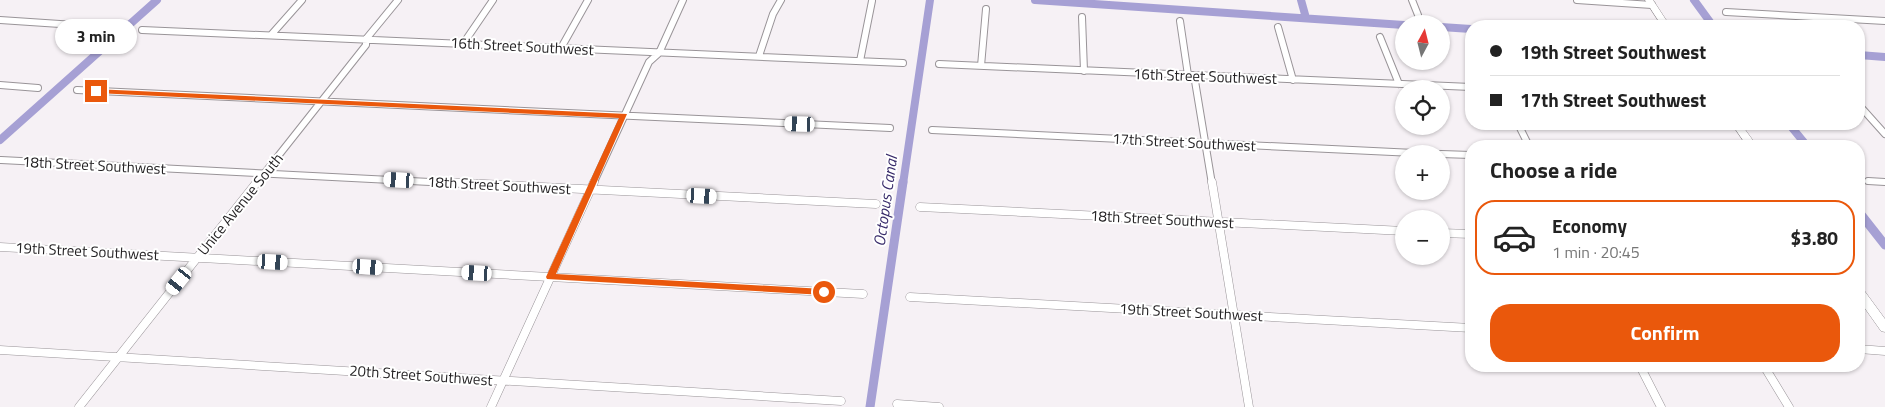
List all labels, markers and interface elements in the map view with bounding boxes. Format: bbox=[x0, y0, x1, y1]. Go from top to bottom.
north arrow bbox=[1395, 15, 1450, 70]
map controls bbox=[1395, 15, 1450, 265]
callout: 3 min bbox=[55, 18, 137, 54]
text: 3 min bbox=[77, 24, 115, 48]
street label: 16th Street Southwest bbox=[450, 31, 595, 61]
text: 19th Street Southwest bbox=[1520, 37, 1706, 66]
street label: 16th Street Southwest bbox=[1133, 62, 1278, 90]
route end bbox=[85, 80, 107, 102]
button: locate bbox=[1395, 80, 1450, 135]
text: 17th Street Southwest bbox=[1520, 85, 1706, 114]
car bbox=[784, 116, 815, 132]
street label: 17th Street Southwest bbox=[1112, 127, 1257, 157]
button: + bbox=[1395, 145, 1450, 200]
street label: Unice Avenue South bbox=[191, 148, 289, 260]
street label: 18th Street Southwest bbox=[22, 150, 167, 180]
water label: Octopus Canal bbox=[867, 153, 903, 248]
text: Choose a ride bbox=[1490, 153, 1617, 187]
street label: 18th Street Southwest bbox=[427, 170, 572, 200]
car bbox=[383, 172, 414, 188]
car bbox=[686, 188, 717, 204]
street label: 18th Street Southwest bbox=[1090, 204, 1235, 234]
button: − bbox=[1395, 210, 1450, 265]
text: Economy bbox=[1552, 211, 1627, 240]
icon: car bbox=[1492, 215, 1537, 260]
text: $3.80 bbox=[1791, 223, 1838, 252]
street label: 19th Street Southwest bbox=[15, 236, 160, 266]
text: 1 min · 20:45 bbox=[1552, 240, 1640, 264]
car bbox=[257, 254, 288, 270]
car bbox=[352, 258, 383, 276]
car bbox=[163, 265, 194, 297]
car bbox=[461, 265, 492, 281]
route start bbox=[813, 281, 835, 303]
street label: 19th Street Southwest bbox=[1119, 297, 1264, 327]
button: Confirm bbox=[1490, 304, 1840, 362]
street label: 20th Street Southwest bbox=[348, 359, 494, 392]

